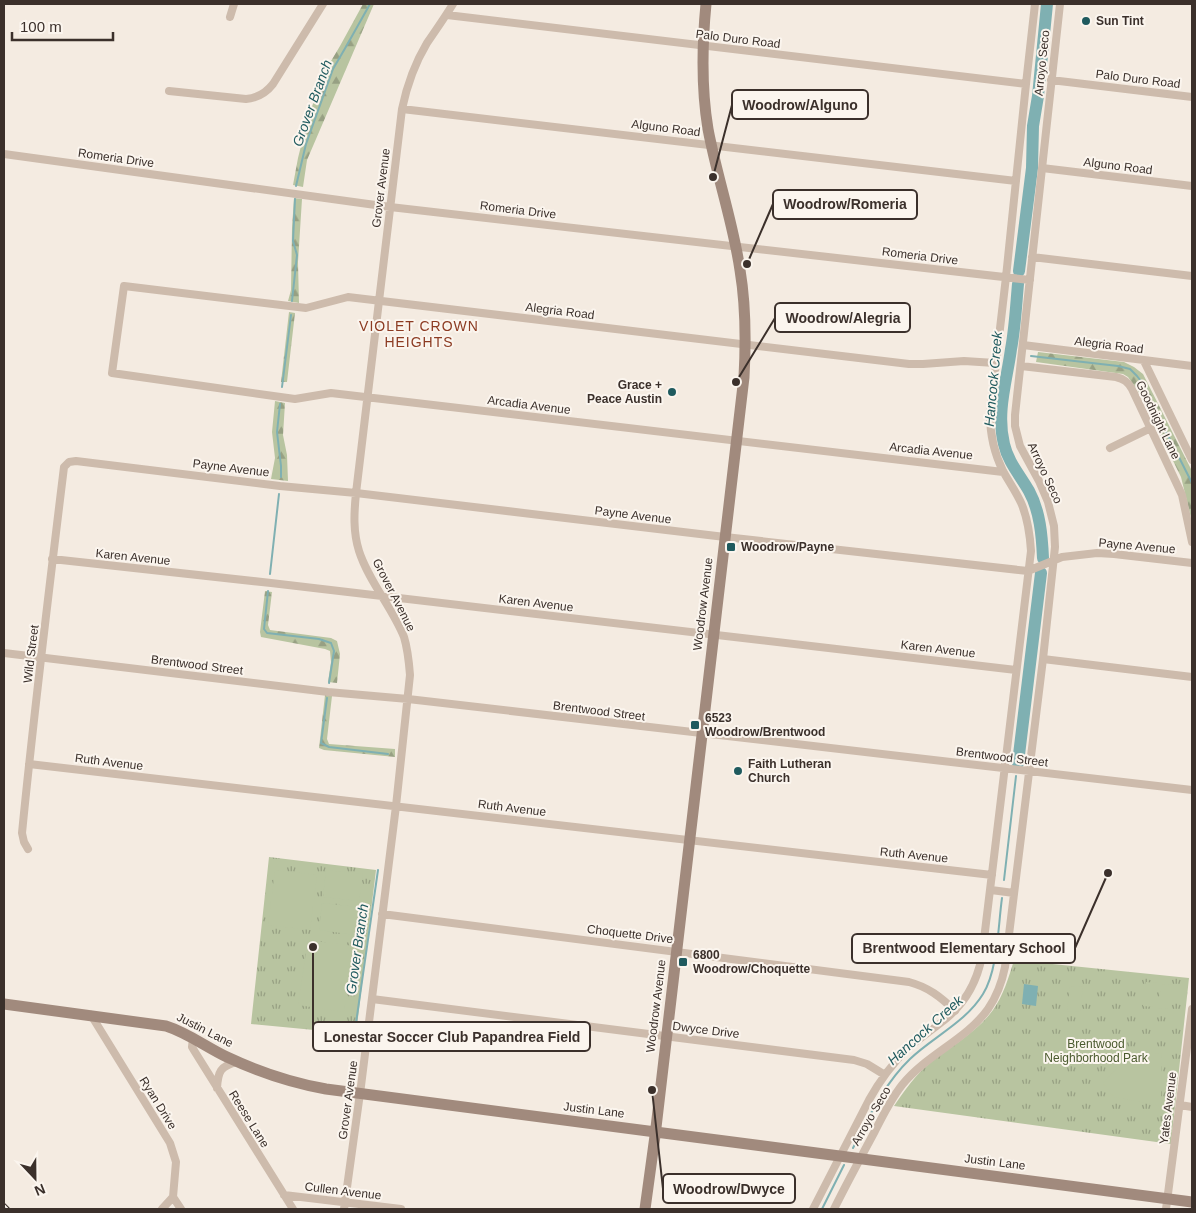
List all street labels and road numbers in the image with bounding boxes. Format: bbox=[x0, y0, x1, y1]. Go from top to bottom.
street label: Palo Duro Road bbox=[695, 27, 781, 51]
street label: Arroyo Seco bbox=[1032, 29, 1052, 97]
street label: Palo Duro Road bbox=[1095, 67, 1181, 91]
street label: Alguno Road bbox=[631, 117, 701, 139]
street label: Romeria Drive bbox=[77, 146, 155, 170]
street label: Grover Avenue bbox=[369, 147, 393, 228]
street label: Alguno Road bbox=[1083, 155, 1153, 177]
street label: Romeria Drive bbox=[479, 198, 557, 222]
street label: Romeria Drive bbox=[881, 244, 959, 268]
street label: Alegria Road bbox=[525, 300, 595, 322]
street label: Alegria Road bbox=[1074, 334, 1144, 356]
street label: Goodnight Lane bbox=[1133, 379, 1183, 462]
street label: Arcadia Avenue bbox=[487, 393, 572, 417]
street label: Arcadia Avenue bbox=[889, 440, 974, 462]
street label: Arroyo Seco bbox=[1025, 440, 1065, 506]
street label: Payne Avenue bbox=[192, 456, 270, 480]
street label: Payne Avenue bbox=[594, 503, 672, 527]
street label: Payne Avenue bbox=[1098, 536, 1176, 556]
street label: Karen Avenue bbox=[95, 546, 171, 568]
street label: Grover Avenue bbox=[370, 556, 419, 634]
street label: Woodrow Avenue bbox=[690, 556, 716, 651]
street label: Karen Avenue bbox=[498, 591, 574, 615]
street label: Wild Street bbox=[20, 623, 42, 684]
street label: Karen Avenue bbox=[900, 637, 976, 661]
street label: Brentwood Street bbox=[150, 652, 245, 678]
street label: Brentwood Street bbox=[552, 698, 647, 724]
street label: Brentwood Street bbox=[955, 744, 1050, 770]
street label: Ruth Avenue bbox=[74, 751, 144, 773]
street label: Ruth Avenue bbox=[477, 797, 547, 819]
street label: Ruth Avenue bbox=[879, 844, 949, 866]
street label: Choquette Drive bbox=[586, 922, 674, 946]
street label: Woodrow Avenue bbox=[643, 958, 669, 1053]
street label: Justin Lane bbox=[174, 1010, 236, 1050]
street label: Dwyce Drive bbox=[672, 1019, 741, 1041]
street label: Grover Avenue bbox=[336, 1059, 361, 1140]
street label: Yates Avenue bbox=[1157, 1071, 1179, 1145]
street label: Ryan Drive bbox=[136, 1074, 180, 1132]
street label: Arroyo Seco bbox=[848, 1084, 894, 1148]
street label: Reese Lane bbox=[226, 1088, 272, 1150]
street label: Justin Lane bbox=[563, 1099, 626, 1121]
street label: Justin Lane bbox=[964, 1151, 1027, 1173]
street label: Cullen Avenue bbox=[304, 1179, 382, 1203]

